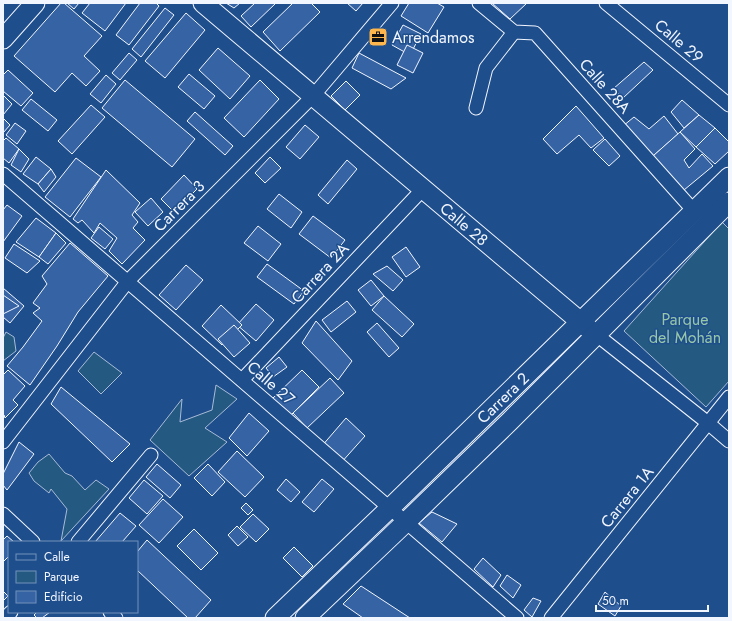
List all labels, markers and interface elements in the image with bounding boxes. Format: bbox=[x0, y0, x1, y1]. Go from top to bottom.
street label: Calle 29 bbox=[650, 14, 708, 68]
office icon: Arrendamos bbox=[367, 26, 389, 48]
place label: Arrendamos bbox=[392, 26, 474, 49]
street label: Calle 28A bbox=[574, 53, 636, 119]
street label: Carrera 3 bbox=[148, 175, 210, 237]
street label: Calle 28 bbox=[435, 197, 493, 251]
street label: Carrera 2A bbox=[286, 237, 354, 308]
park label: Parque del Mohán bbox=[649, 308, 721, 349]
street label: Calle 27 bbox=[242, 356, 300, 411]
street label: Carrera 2 bbox=[472, 367, 534, 429]
street label: Carrera 1A bbox=[595, 461, 659, 533]
legend bbox=[8, 541, 138, 613]
text: Calle bbox=[44, 548, 70, 566]
text: Parque bbox=[44, 568, 79, 586]
scale bar bbox=[596, 587, 708, 613]
text: Edificio bbox=[44, 588, 83, 606]
text: 50 m bbox=[602, 592, 629, 610]

